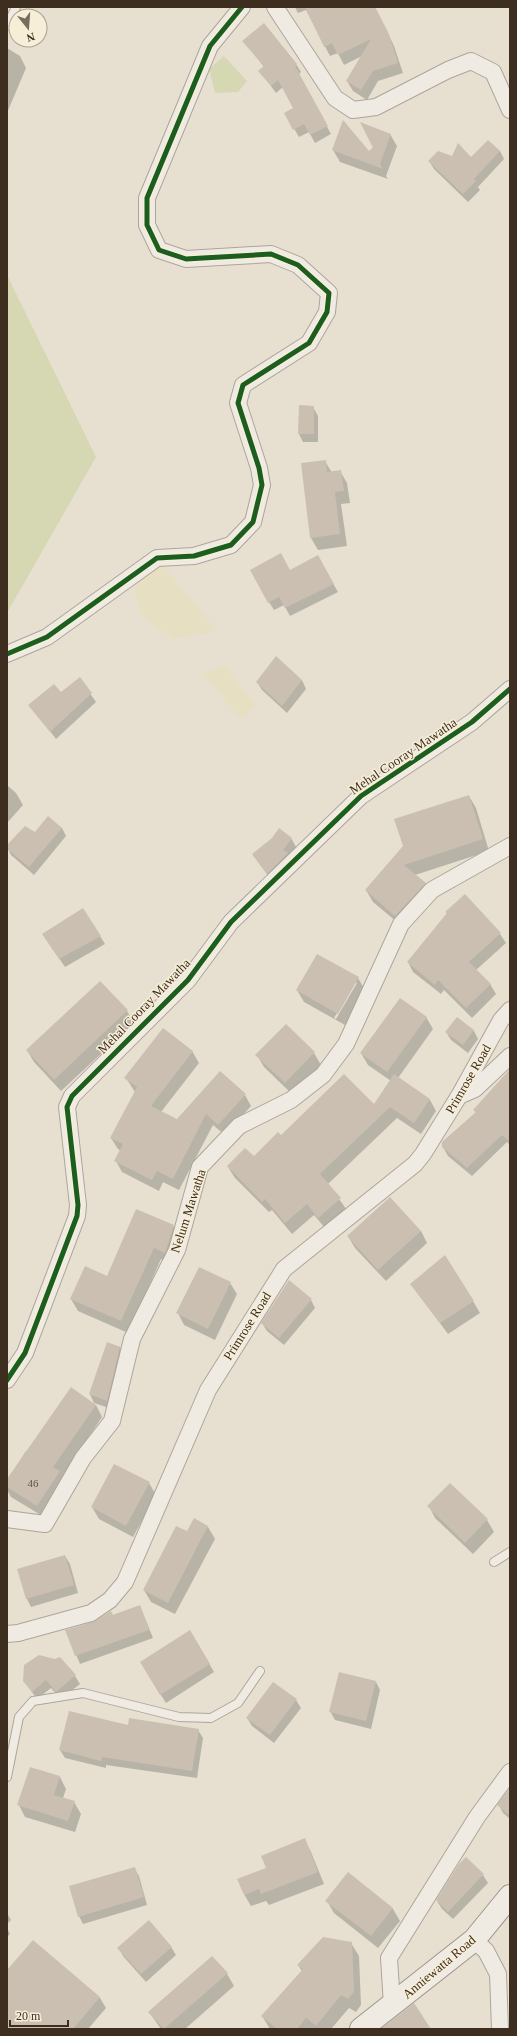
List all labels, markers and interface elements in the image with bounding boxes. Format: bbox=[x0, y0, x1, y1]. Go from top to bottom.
north arrow bbox=[8, 8, 48, 48]
text: N bbox=[25, 31, 36, 44]
street label: Mehal Cooray Mawatha bbox=[346, 714, 460, 798]
street label: Mehal Cooray Mawatha bbox=[95, 955, 193, 1057]
street label: Primrose Road bbox=[442, 1041, 494, 1116]
street label: Nelum Mawatha bbox=[167, 1167, 209, 1255]
street label: Primrose Road bbox=[220, 1289, 274, 1363]
house number: 46 bbox=[28, 1477, 39, 1489]
street label: Anniewatta Road bbox=[399, 1932, 479, 2002]
scale bar bbox=[10, 2002, 68, 2028]
text: 20 m bbox=[16, 2009, 41, 2023]

